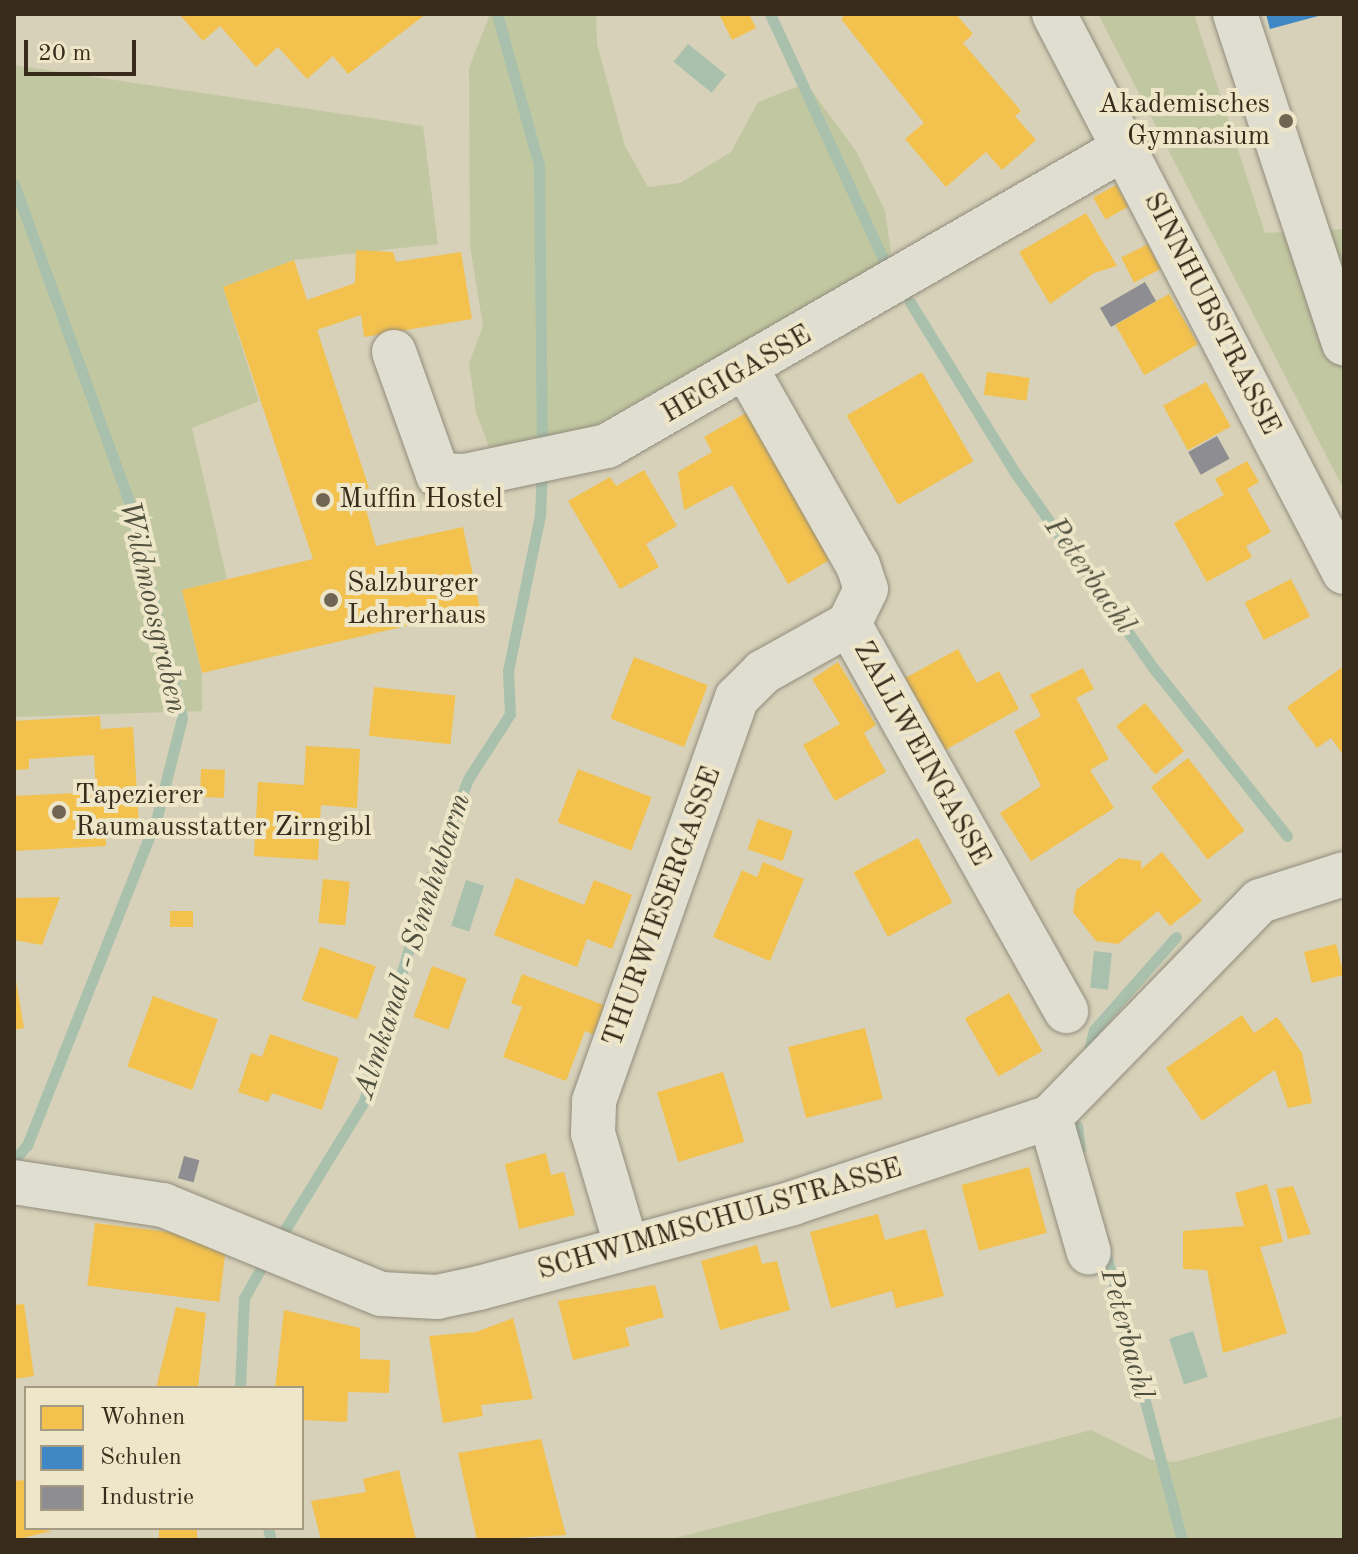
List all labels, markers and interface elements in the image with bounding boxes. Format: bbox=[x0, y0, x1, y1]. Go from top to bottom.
scale bar bbox=[28, 24, 140, 74]
text: 20 m bbox=[38, 42, 92, 66]
place label: Akademisches Gymnasium bbox=[1098, 88, 1270, 154]
marker: Akademisches Gymnasium bbox=[1277, 112, 1295, 130]
street label: SINNHUBSTRASSE bbox=[1135, 187, 1287, 441]
street label: HEGIGASSE bbox=[656, 319, 818, 431]
place label: Muffin Hostel bbox=[339, 483, 503, 517]
marker: Muffin Hostel bbox=[314, 491, 332, 509]
water label: Wildmoosgraben bbox=[110, 497, 194, 717]
water label: Peterbachl bbox=[1036, 511, 1142, 641]
place label: Salzburger Lehrerhaus bbox=[347, 567, 486, 633]
marker: Salzburger Lehrerhaus bbox=[322, 591, 340, 609]
street label: ZALLWEINGASSE bbox=[845, 636, 997, 872]
street label: THURWIESERGASSE bbox=[597, 762, 729, 1052]
place label: Tapezierer Raumausstatter Zirngibl bbox=[75, 779, 372, 845]
water label: Almkanal - Sinnhubarm bbox=[347, 789, 479, 1103]
marker: Tapezierer Raumausstatter Zirngibl bbox=[50, 803, 68, 821]
street label: SCHWIMMSCHULSTRASSE bbox=[534, 1152, 906, 1288]
water label: Peterbachl bbox=[1091, 1265, 1161, 1403]
legend bbox=[24, 1386, 304, 1530]
text: Wohnen bbox=[100, 1406, 185, 1430]
text: Schulen bbox=[100, 1446, 182, 1470]
text: Industrie bbox=[100, 1486, 194, 1510]

